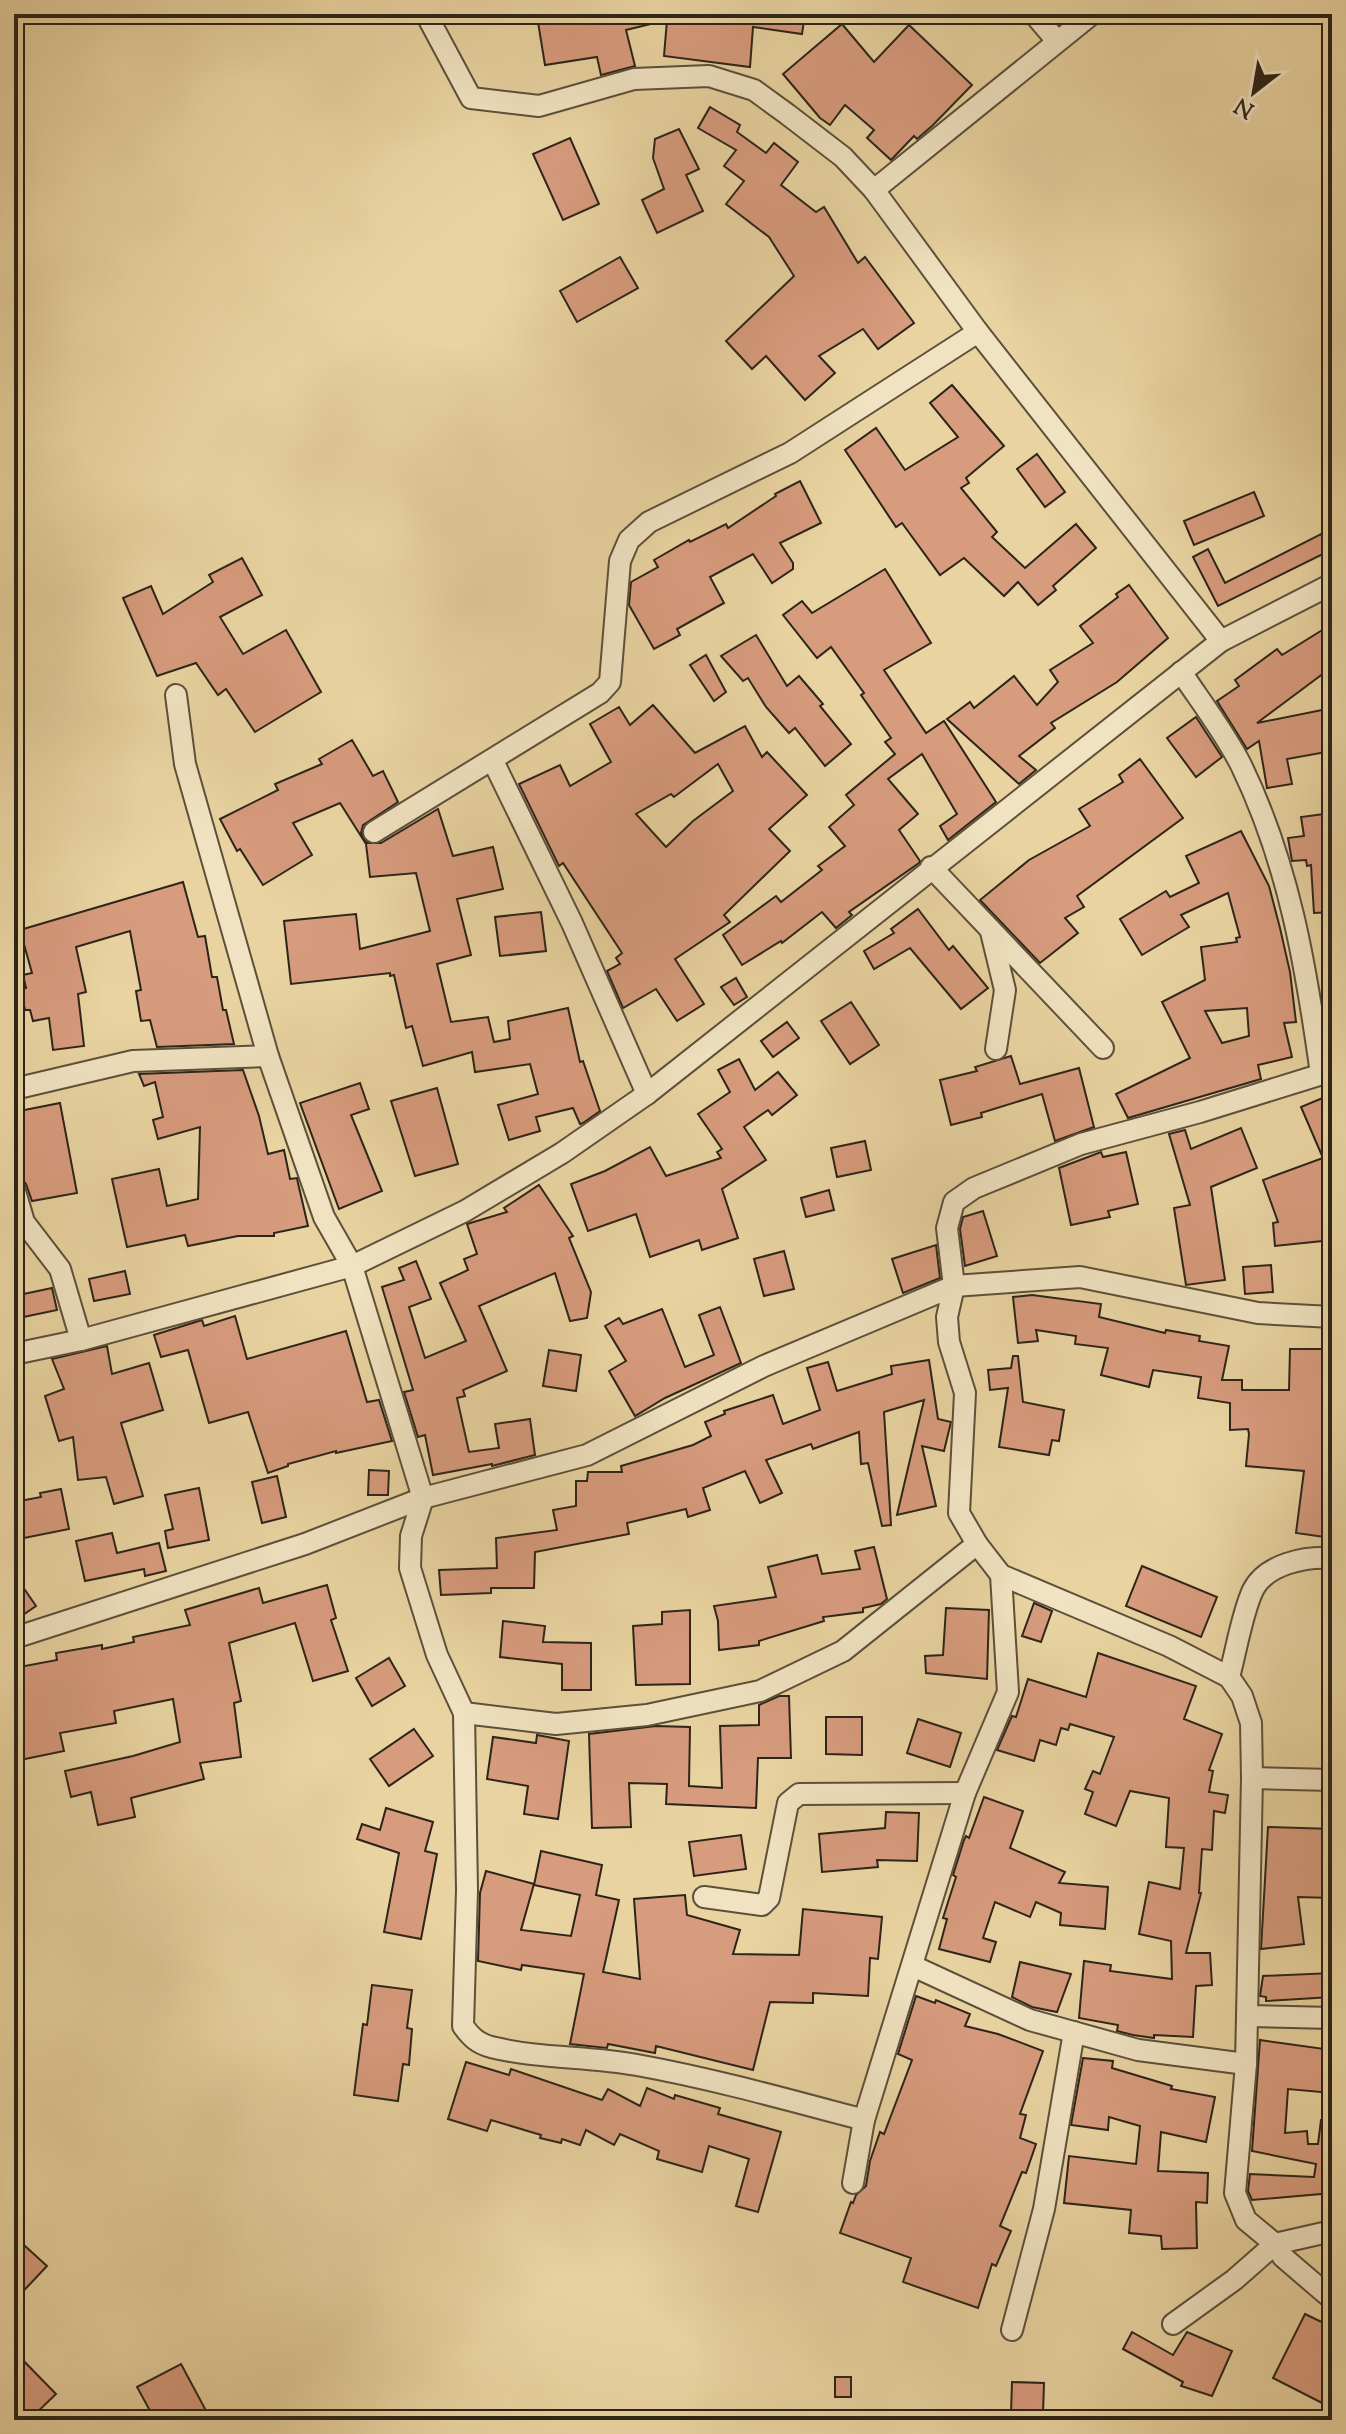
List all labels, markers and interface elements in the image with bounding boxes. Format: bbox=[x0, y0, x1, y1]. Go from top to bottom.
north arrow bbox=[1214, 52, 1294, 132]
text: N bbox=[1229, 88, 1261, 125]

